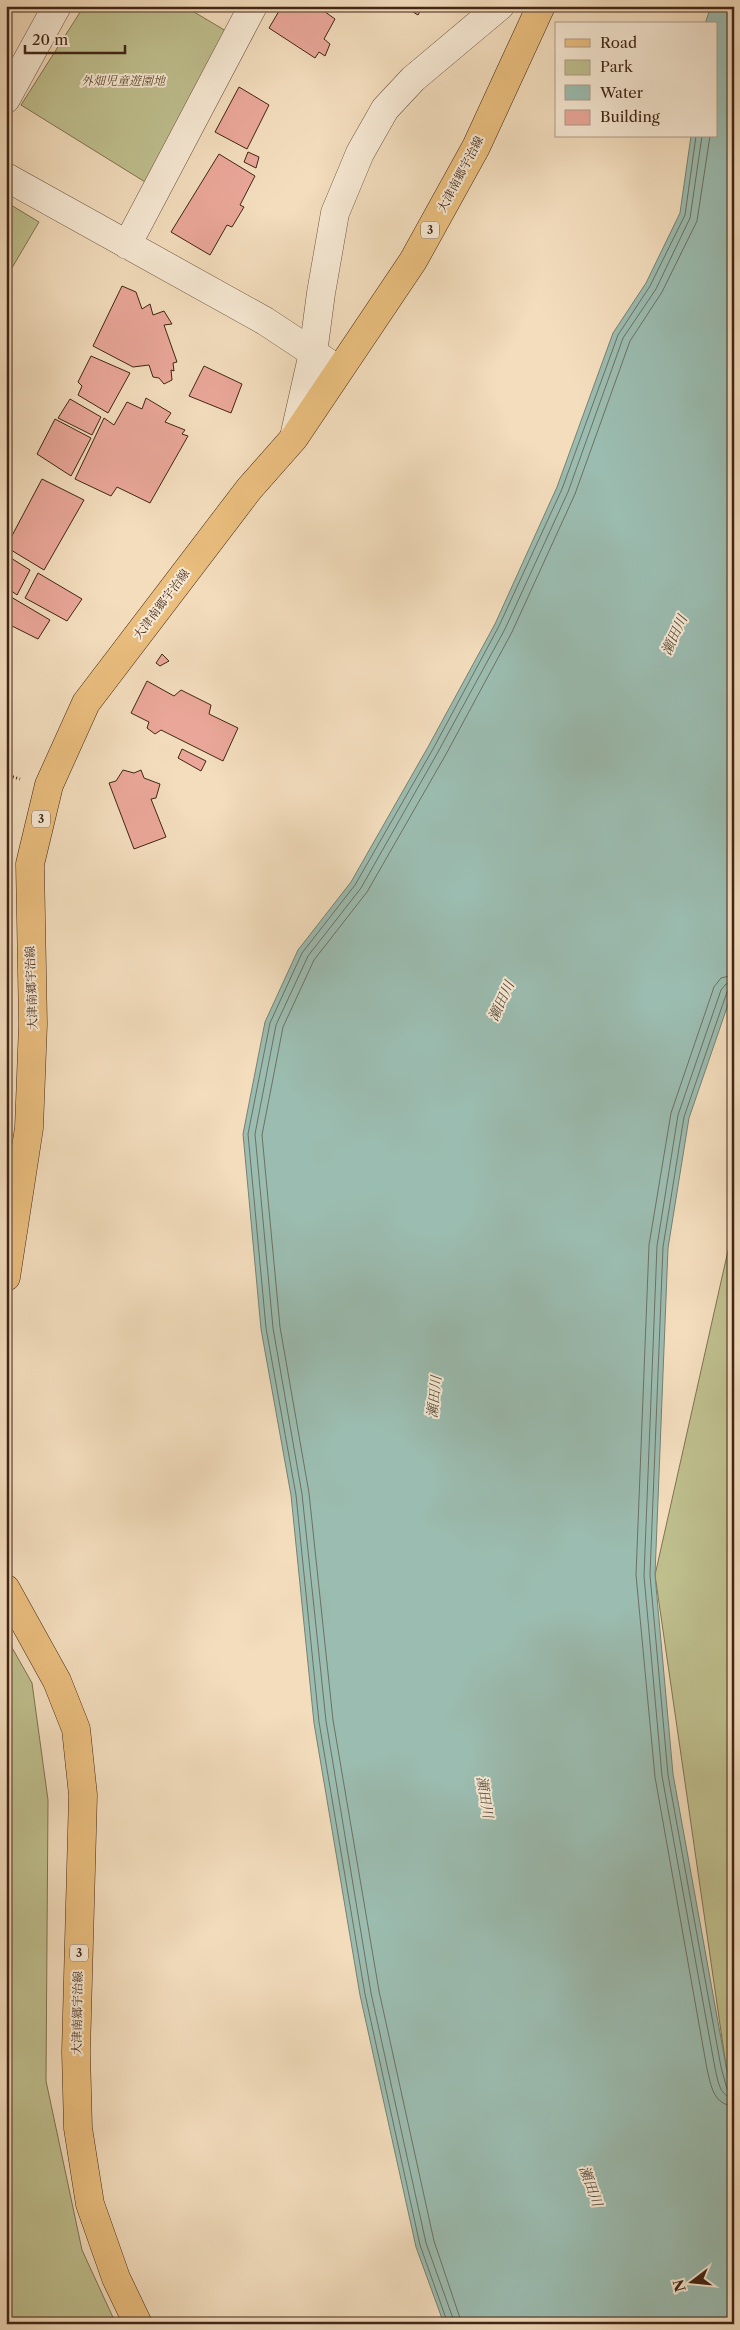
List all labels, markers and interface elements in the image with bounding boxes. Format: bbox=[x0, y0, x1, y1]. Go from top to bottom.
scale bar bbox=[25, 22, 125, 54]
legend bbox=[555, 22, 718, 138]
text: 20 m bbox=[32, 30, 68, 49]
text: Road bbox=[600, 33, 637, 52]
text: Park bbox=[600, 57, 634, 76]
park label: 外畑児童遊園地 bbox=[81, 73, 167, 88]
text: Water bbox=[599, 83, 644, 102]
text: Building bbox=[600, 107, 660, 126]
street label: 大津南郷宇治線 bbox=[434, 133, 486, 215]
road number: 3 bbox=[421, 222, 439, 238]
street label: 大津南郷宇治線 bbox=[130, 566, 192, 642]
water label: 瀬田川 bbox=[657, 610, 692, 658]
road number: 3 bbox=[32, 811, 50, 828]
street label: 大津南郷宇治線 bbox=[22, 946, 40, 1030]
water label: 瀬田川 bbox=[484, 976, 519, 1024]
water label: 瀬田川 bbox=[423, 1373, 445, 1419]
water label: 瀬田川 bbox=[473, 1775, 497, 1821]
road number: 3 bbox=[70, 1945, 88, 1962]
street label: 大津南郷宇治線 bbox=[69, 1971, 85, 2055]
water label: 瀬田川 bbox=[575, 2163, 607, 2211]
north arrow bbox=[668, 2258, 718, 2308]
text: N bbox=[669, 2277, 690, 2294]

